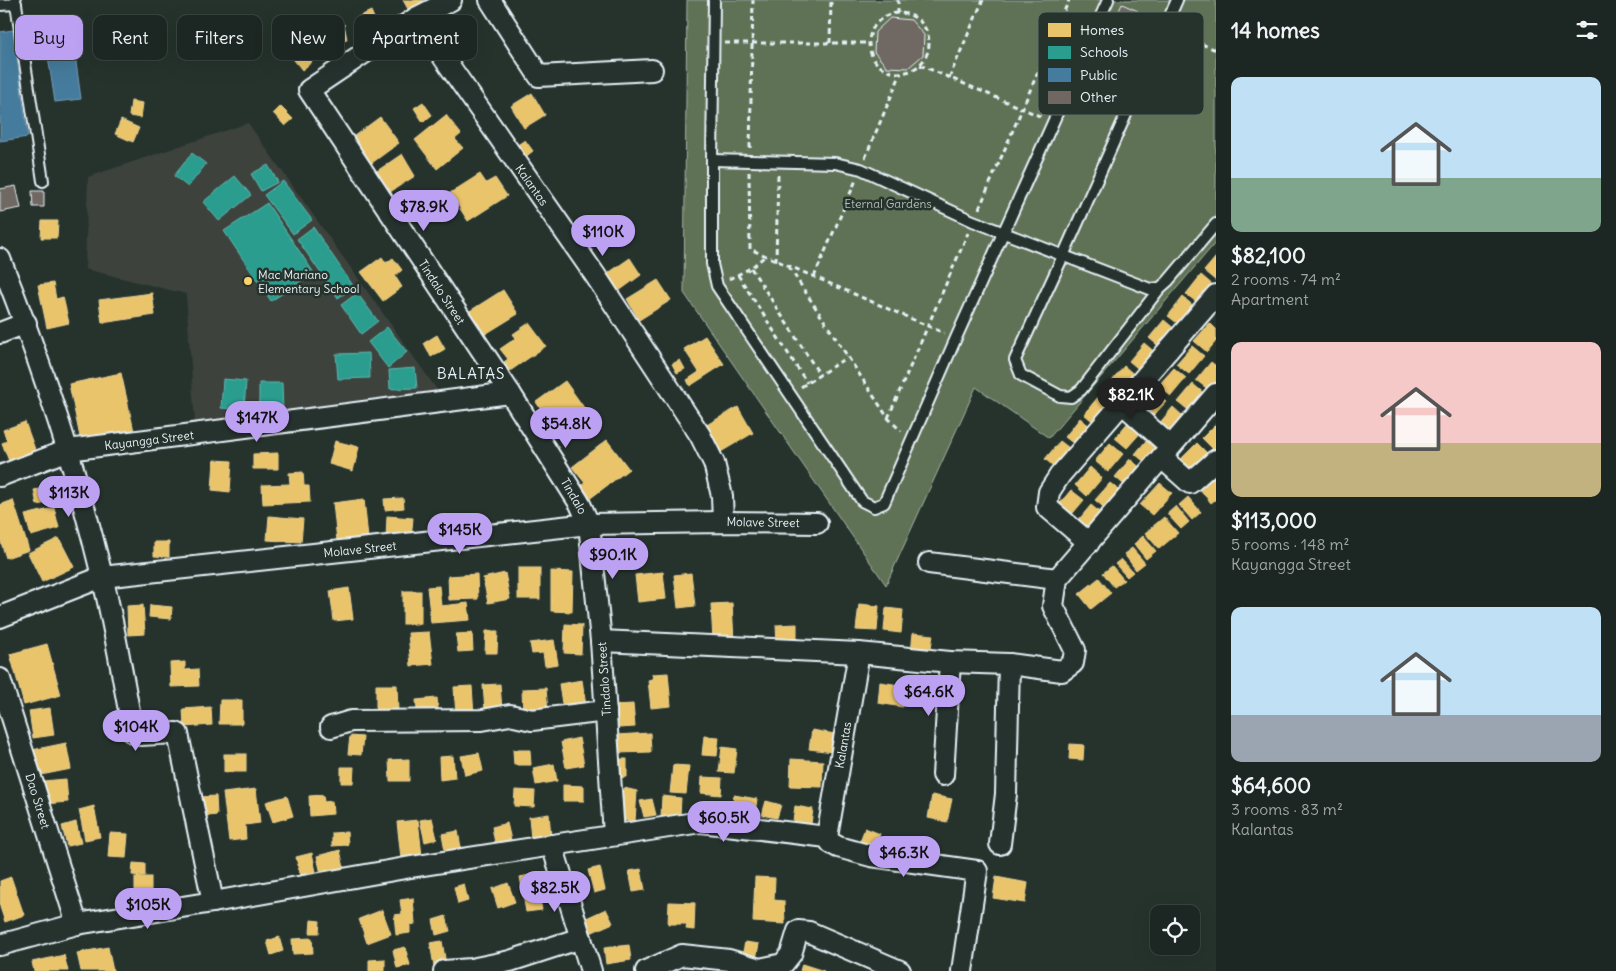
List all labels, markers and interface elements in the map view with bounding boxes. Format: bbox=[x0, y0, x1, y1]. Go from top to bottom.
legend bbox=[1038, 12, 1204, 115]
chip: Buy bbox=[15, 15, 83, 60]
chip: Rent bbox=[93, 15, 167, 60]
chip: Filters bbox=[177, 15, 262, 60]
chip: New bbox=[272, 15, 344, 60]
chip: Apartment bbox=[354, 15, 477, 60]
icon: filters bbox=[1573, 16, 1601, 44]
text: 14 homes bbox=[1231, 17, 1320, 44]
text: Homes bbox=[1080, 21, 1124, 39]
text: Schools bbox=[1080, 43, 1128, 61]
text: Public bbox=[1080, 66, 1118, 84]
text: Other bbox=[1080, 88, 1117, 106]
icon: home bbox=[1371, 109, 1461, 199]
street label: Kalantas bbox=[512, 161, 552, 209]
pin: $78.9K bbox=[383, 190, 465, 232]
text: $78.9K bbox=[400, 196, 448, 216]
park label: Eternal Gardens bbox=[844, 196, 932, 211]
pin: $110K bbox=[568, 214, 638, 257]
text: $110K bbox=[582, 221, 624, 241]
text: $82,100 bbox=[1231, 242, 1306, 269]
street label: Tindalo Street bbox=[416, 257, 468, 327]
place label: Mac Mariano Elementary School bbox=[258, 267, 359, 296]
text: 2 rooms · 74 m² bbox=[1231, 269, 1341, 289]
marker: Mac Mariano Elementary School bbox=[242, 275, 254, 287]
text: Apartment bbox=[1231, 289, 1309, 309]
district label: BALATAS bbox=[437, 364, 505, 383]
icon: home bbox=[1371, 374, 1461, 464]
pin: $82.1K bbox=[1090, 378, 1172, 420]
text: $82.1K bbox=[1108, 384, 1154, 404]
pin: $147K bbox=[222, 400, 292, 443]
pin: $54.8K bbox=[525, 406, 607, 449]
text: $147K bbox=[236, 407, 278, 427]
text: $54.8K bbox=[541, 413, 591, 433]
street label: Kayangga Street bbox=[103, 427, 195, 453]
street label: Tindalo bbox=[558, 475, 590, 517]
pin: $113K bbox=[34, 476, 104, 518]
text: $113K bbox=[49, 482, 89, 502]
text: $113,000 bbox=[1231, 507, 1317, 534]
pin: $145K bbox=[425, 512, 495, 555]
street label: Molave Street bbox=[726, 514, 800, 530]
text: $145K bbox=[438, 519, 482, 539]
text: 5 rooms · 148 m² bbox=[1231, 534, 1350, 554]
street label: Molave Street bbox=[323, 538, 397, 560]
pin: $90.1K bbox=[572, 538, 654, 580]
text: $90.1K bbox=[589, 544, 637, 564]
text: Kayangga Street bbox=[1231, 554, 1351, 574]
icon: home bbox=[1371, 639, 1461, 729]
street label: Tindalo Street bbox=[594, 641, 614, 717]
pin: $64.6K bbox=[888, 674, 970, 717]
text: $64.6K bbox=[904, 681, 954, 701]
pin: $104K bbox=[101, 710, 171, 752]
text: $104K bbox=[114, 716, 158, 736]
street label: Kalantas bbox=[832, 721, 854, 769]
street label: Dao Street bbox=[23, 772, 53, 830]
text: $64,600 bbox=[1231, 772, 1311, 799]
text: 3 rooms · 83 m² bbox=[1231, 799, 1343, 819]
pin: $60.5K bbox=[683, 800, 765, 843]
text: $60.5K bbox=[698, 807, 750, 827]
text: Kalantas bbox=[1231, 819, 1294, 839]
pin: $46.3K bbox=[863, 836, 945, 878]
text: $46.3K bbox=[879, 842, 929, 862]
pin: $82.5K bbox=[514, 870, 596, 913]
text: $82.5K bbox=[530, 877, 580, 897]
pin: $105K bbox=[113, 888, 183, 930]
text: $105K bbox=[126, 894, 170, 914]
map controls bbox=[1150, 905, 1200, 955]
button: locate bbox=[1150, 905, 1200, 955]

